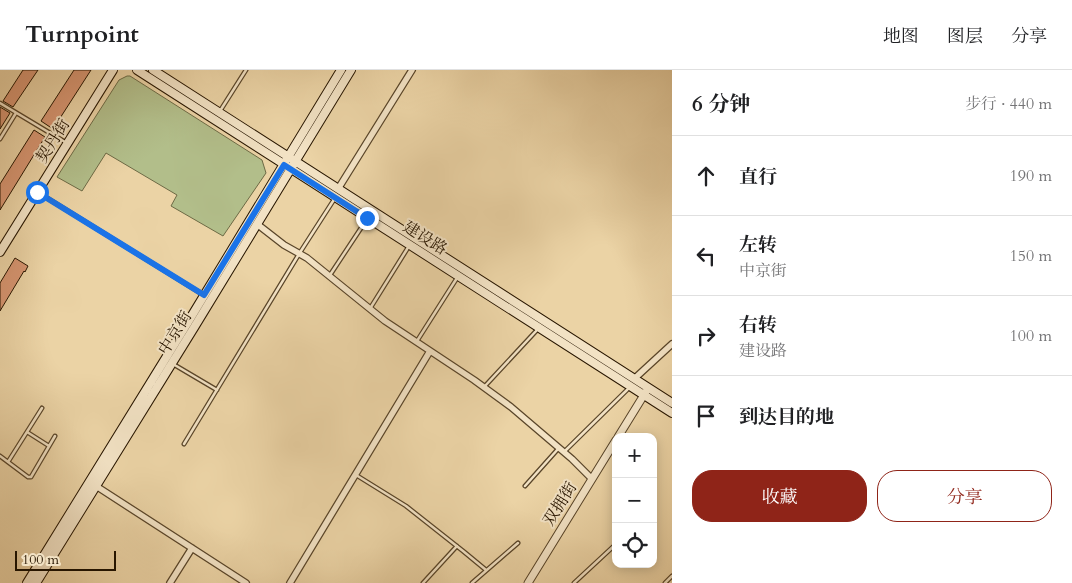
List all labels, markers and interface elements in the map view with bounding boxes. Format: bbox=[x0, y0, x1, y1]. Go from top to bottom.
text: Turnpoint bbox=[25, 18, 139, 51]
text: 地图 bbox=[883, 24, 919, 49]
text: 图层 bbox=[947, 24, 983, 49]
text: 分享 bbox=[1011, 24, 1047, 49]
text: 6 分钟 bbox=[692, 90, 750, 119]
text: 步行 · 440 m bbox=[965, 93, 1052, 115]
street label: 契丹街 bbox=[31, 115, 75, 167]
icon: ahead bbox=[692, 162, 720, 190]
text: 直行 bbox=[739, 164, 777, 190]
text: 190 m bbox=[1010, 165, 1052, 187]
route start bbox=[26, 181, 49, 204]
route end bbox=[356, 207, 379, 230]
street label: 建设路 bbox=[399, 216, 451, 260]
text: 左转 bbox=[739, 232, 777, 258]
icon: left bbox=[692, 242, 720, 270]
text: 150 m bbox=[1010, 245, 1052, 267]
text: 中京街 bbox=[739, 260, 787, 282]
street label: 中京街 bbox=[153, 307, 197, 359]
text: 右转 bbox=[739, 312, 777, 338]
icon: right bbox=[692, 322, 720, 350]
text: 100 m bbox=[1010, 325, 1052, 347]
text: 建设路 bbox=[739, 340, 787, 362]
icon: arrive bbox=[692, 402, 720, 430]
text: 到达目的地 bbox=[739, 404, 834, 430]
map controls bbox=[612, 433, 657, 568]
button: + bbox=[612, 433, 657, 478]
button: 收藏 bbox=[692, 470, 867, 522]
button: 分享 bbox=[877, 470, 1052, 522]
street label: 双拥街 bbox=[538, 478, 582, 530]
button: − bbox=[612, 478, 657, 523]
button: locate bbox=[612, 523, 657, 568]
scale bar bbox=[15, 548, 116, 571]
text: 100 m bbox=[22, 550, 59, 569]

